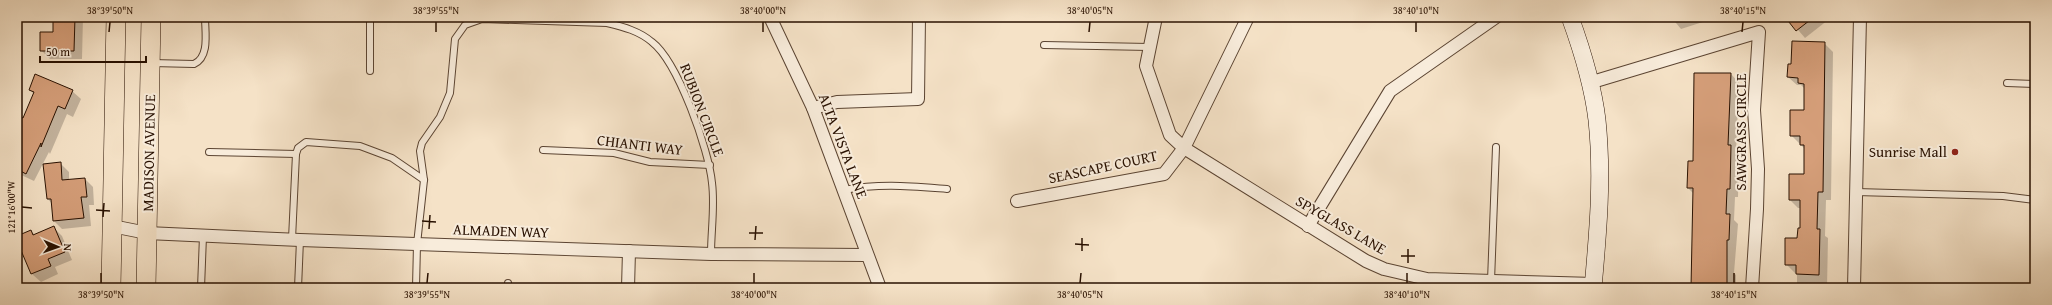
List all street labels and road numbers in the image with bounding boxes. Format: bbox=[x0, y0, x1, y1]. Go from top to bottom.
street label: RUBION CIRCLE bbox=[675, 60, 730, 160]
street label: SAWGRASS CIRCLE bbox=[1730, 73, 1751, 191]
street label: ALTA VISTA LANE bbox=[814, 90, 873, 202]
street label: MADISON AVENUE bbox=[137, 94, 160, 212]
street label: CHIANTI WAY bbox=[596, 129, 684, 160]
street label: SEASCAPE COURT bbox=[1046, 145, 1160, 188]
street label: SPYGLASS LANE bbox=[1292, 190, 1391, 259]
street label: ALMADEN WAY bbox=[453, 218, 549, 243]

